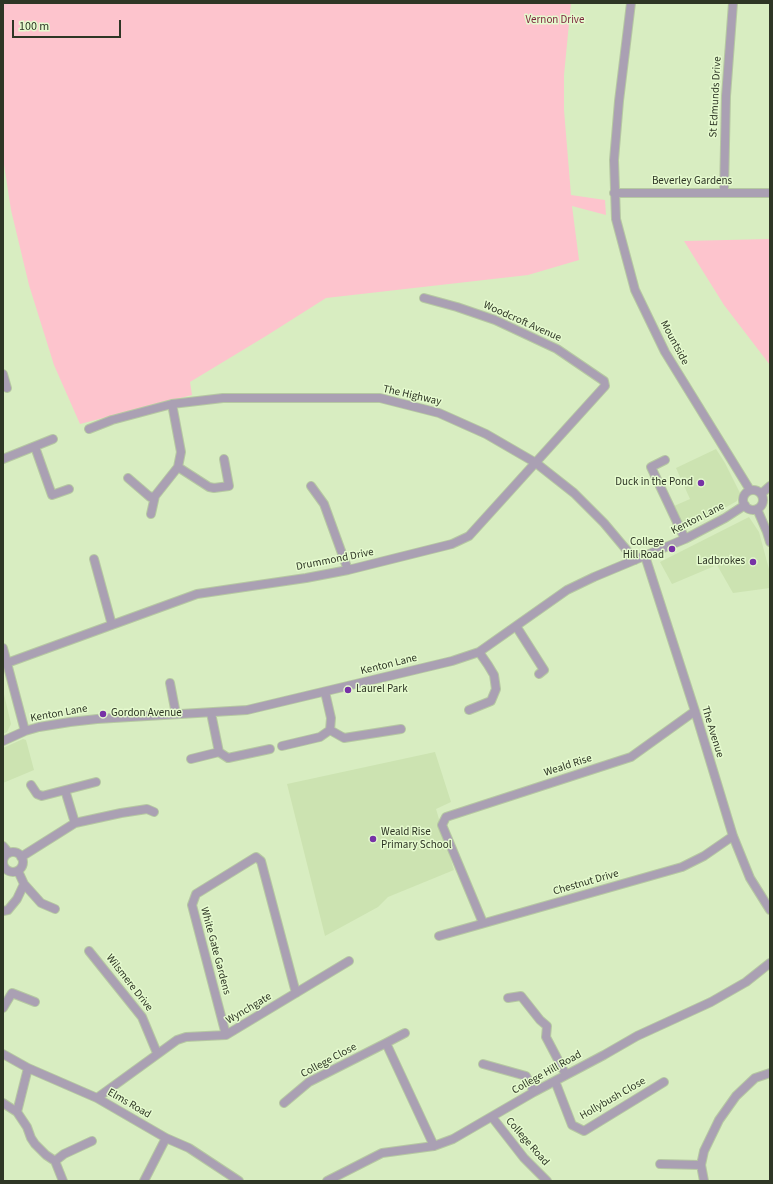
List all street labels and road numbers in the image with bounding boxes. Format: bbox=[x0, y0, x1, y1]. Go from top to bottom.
street label: St Edmunds Drive bbox=[707, 56, 725, 138]
street label: Beverley Gardens bbox=[652, 175, 732, 189]
street label: Woodcroft Avenue bbox=[481, 299, 563, 345]
street label: Mountside bbox=[657, 319, 691, 367]
street label: The Highway bbox=[382, 383, 442, 409]
street label: Kenton Lane bbox=[669, 500, 727, 538]
street label: Drummond Drive bbox=[295, 546, 375, 574]
street label: Kenton Lane bbox=[359, 652, 419, 678]
street label: Kenton Lane bbox=[29, 702, 89, 726]
street label: The Avenue bbox=[698, 705, 726, 759]
street label: Weald Rise bbox=[542, 752, 594, 780]
street label: Chestnut Drive bbox=[552, 867, 620, 899]
street label: White Gate Gardens bbox=[197, 906, 233, 996]
street label: Wilsmere Drive bbox=[103, 952, 155, 1014]
street label: Wynchgate bbox=[224, 990, 274, 1028]
street label: College Close bbox=[299, 1041, 359, 1081]
street label: College Hill Road bbox=[510, 1048, 584, 1098]
street label: Hollybush Close bbox=[578, 1075, 648, 1123]
street label: Elms Road bbox=[105, 1086, 153, 1122]
street label: College Road bbox=[502, 1115, 552, 1169]

